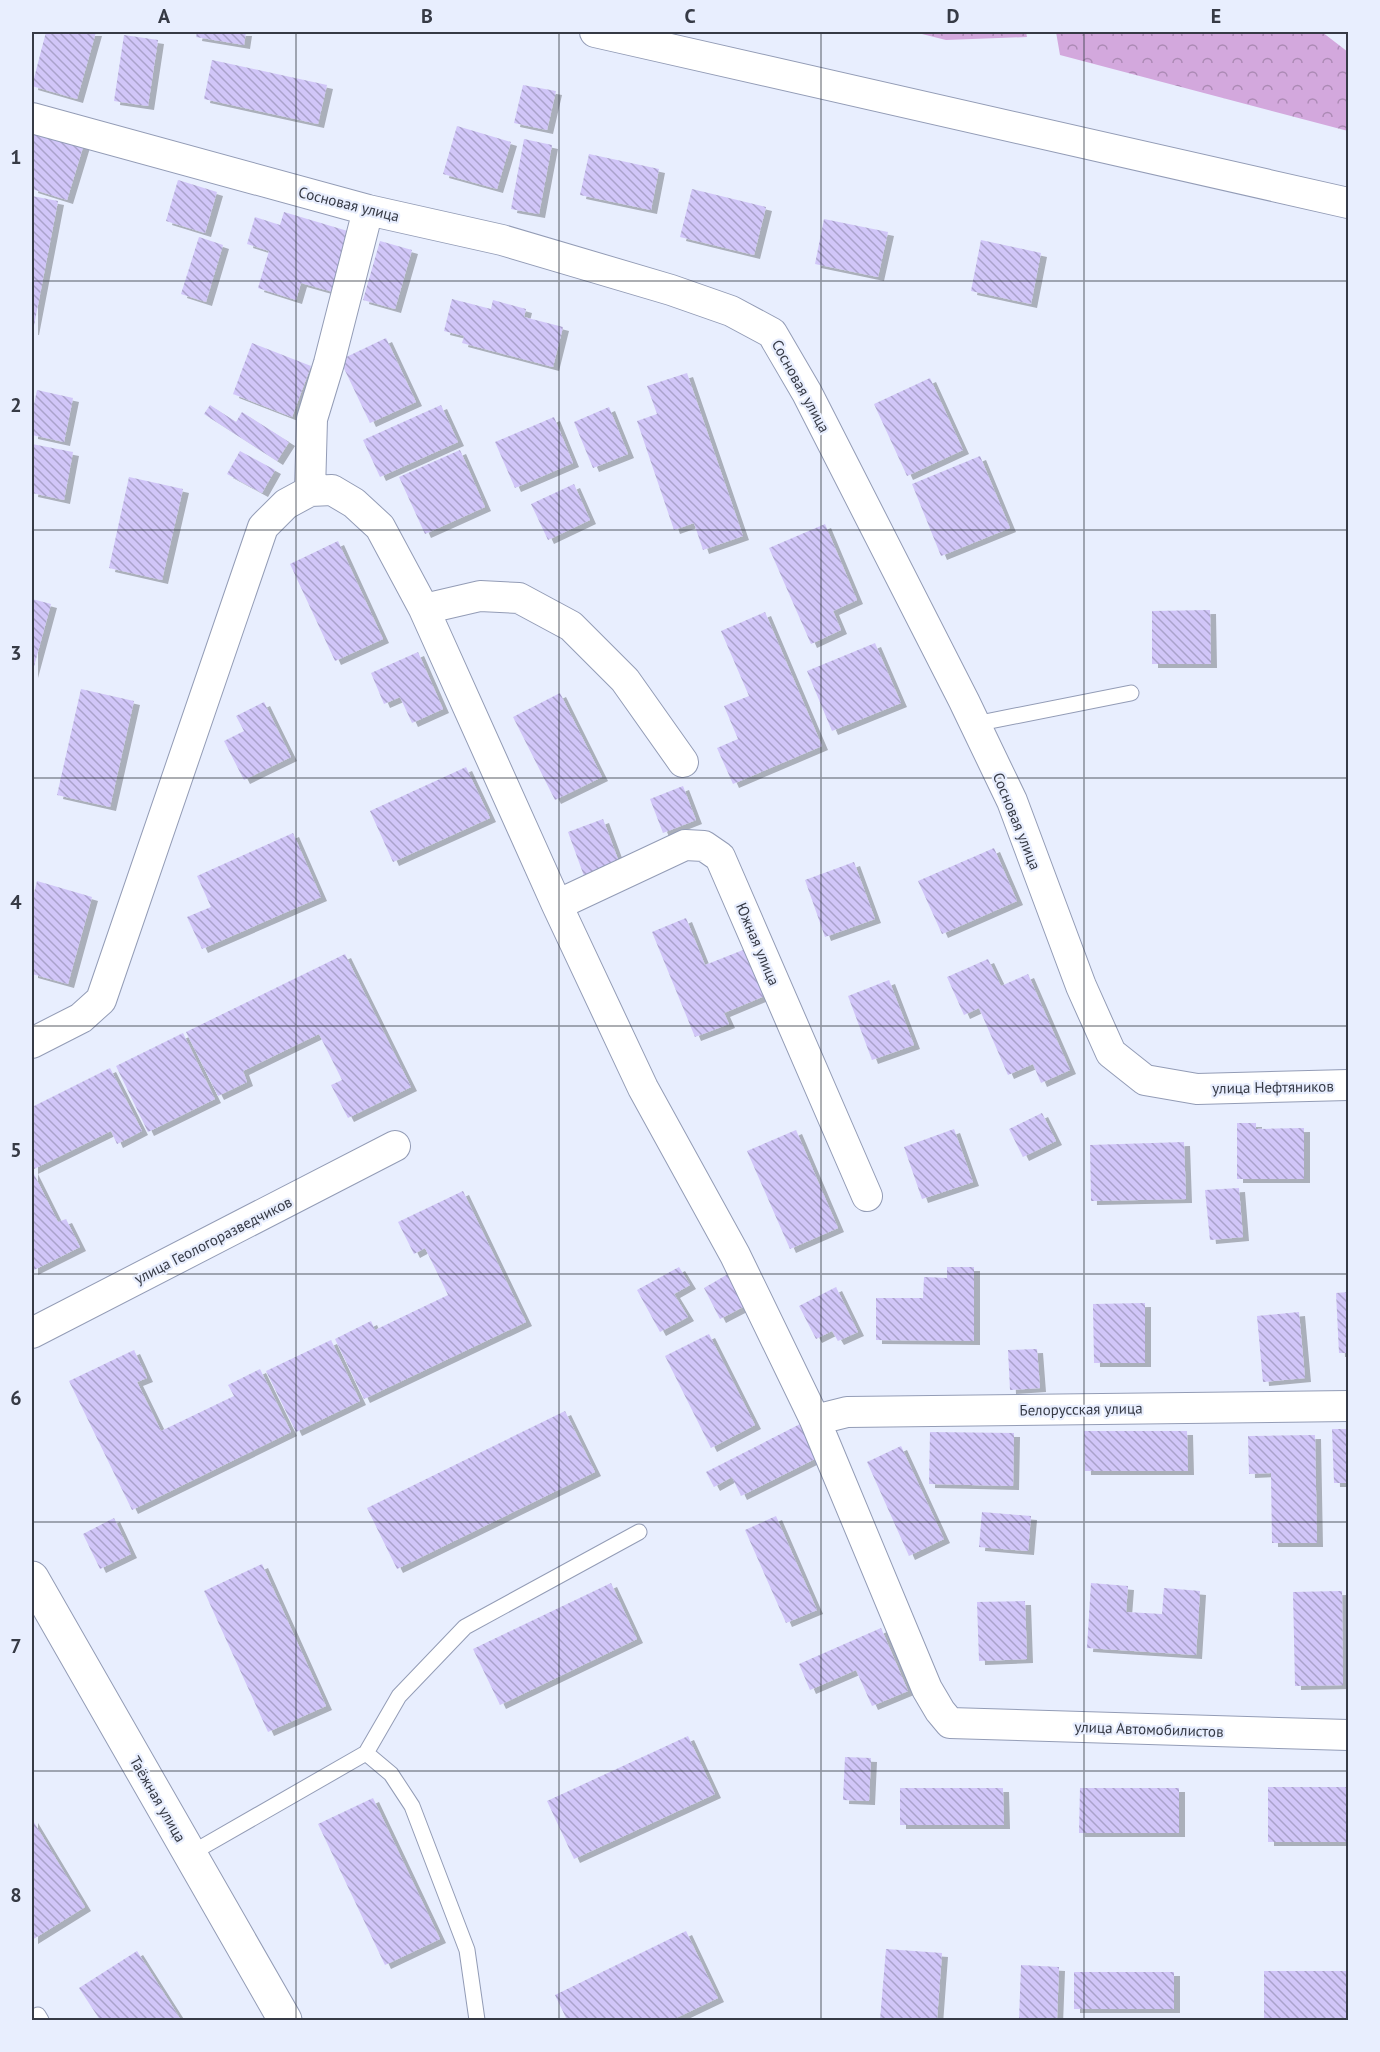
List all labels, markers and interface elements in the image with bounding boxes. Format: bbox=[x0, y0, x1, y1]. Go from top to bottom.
text: A bbox=[158, 3, 171, 29]
text: B bbox=[421, 3, 433, 29]
text: C bbox=[684, 3, 696, 29]
text: D bbox=[947, 3, 960, 29]
text: E bbox=[1211, 3, 1221, 29]
text: 1 bbox=[10, 144, 22, 170]
street label: Сосновая улица bbox=[297, 182, 401, 226]
street label: Сосновая улица bbox=[768, 336, 834, 436]
text: 2 bbox=[10, 392, 22, 418]
text: 3 bbox=[10, 640, 22, 666]
street label: Сосновая улица bbox=[989, 770, 1045, 872]
text: 4 bbox=[10, 889, 22, 915]
street label: Южная улица bbox=[732, 900, 784, 988]
street label: улица Нефтяников bbox=[1212, 1076, 1334, 1098]
text: 5 bbox=[10, 1137, 22, 1163]
street label: улица Геологоразведчиков bbox=[131, 1192, 295, 1288]
text: 6 bbox=[10, 1385, 22, 1411]
street label: Белорусская улица bbox=[1019, 1398, 1143, 1420]
text: 7 bbox=[10, 1633, 22, 1659]
street label: улица Автомобилистов bbox=[1074, 1717, 1224, 1741]
street label: Таёжная улица bbox=[126, 1753, 190, 1845]
text: 8 bbox=[10, 1882, 22, 1908]

